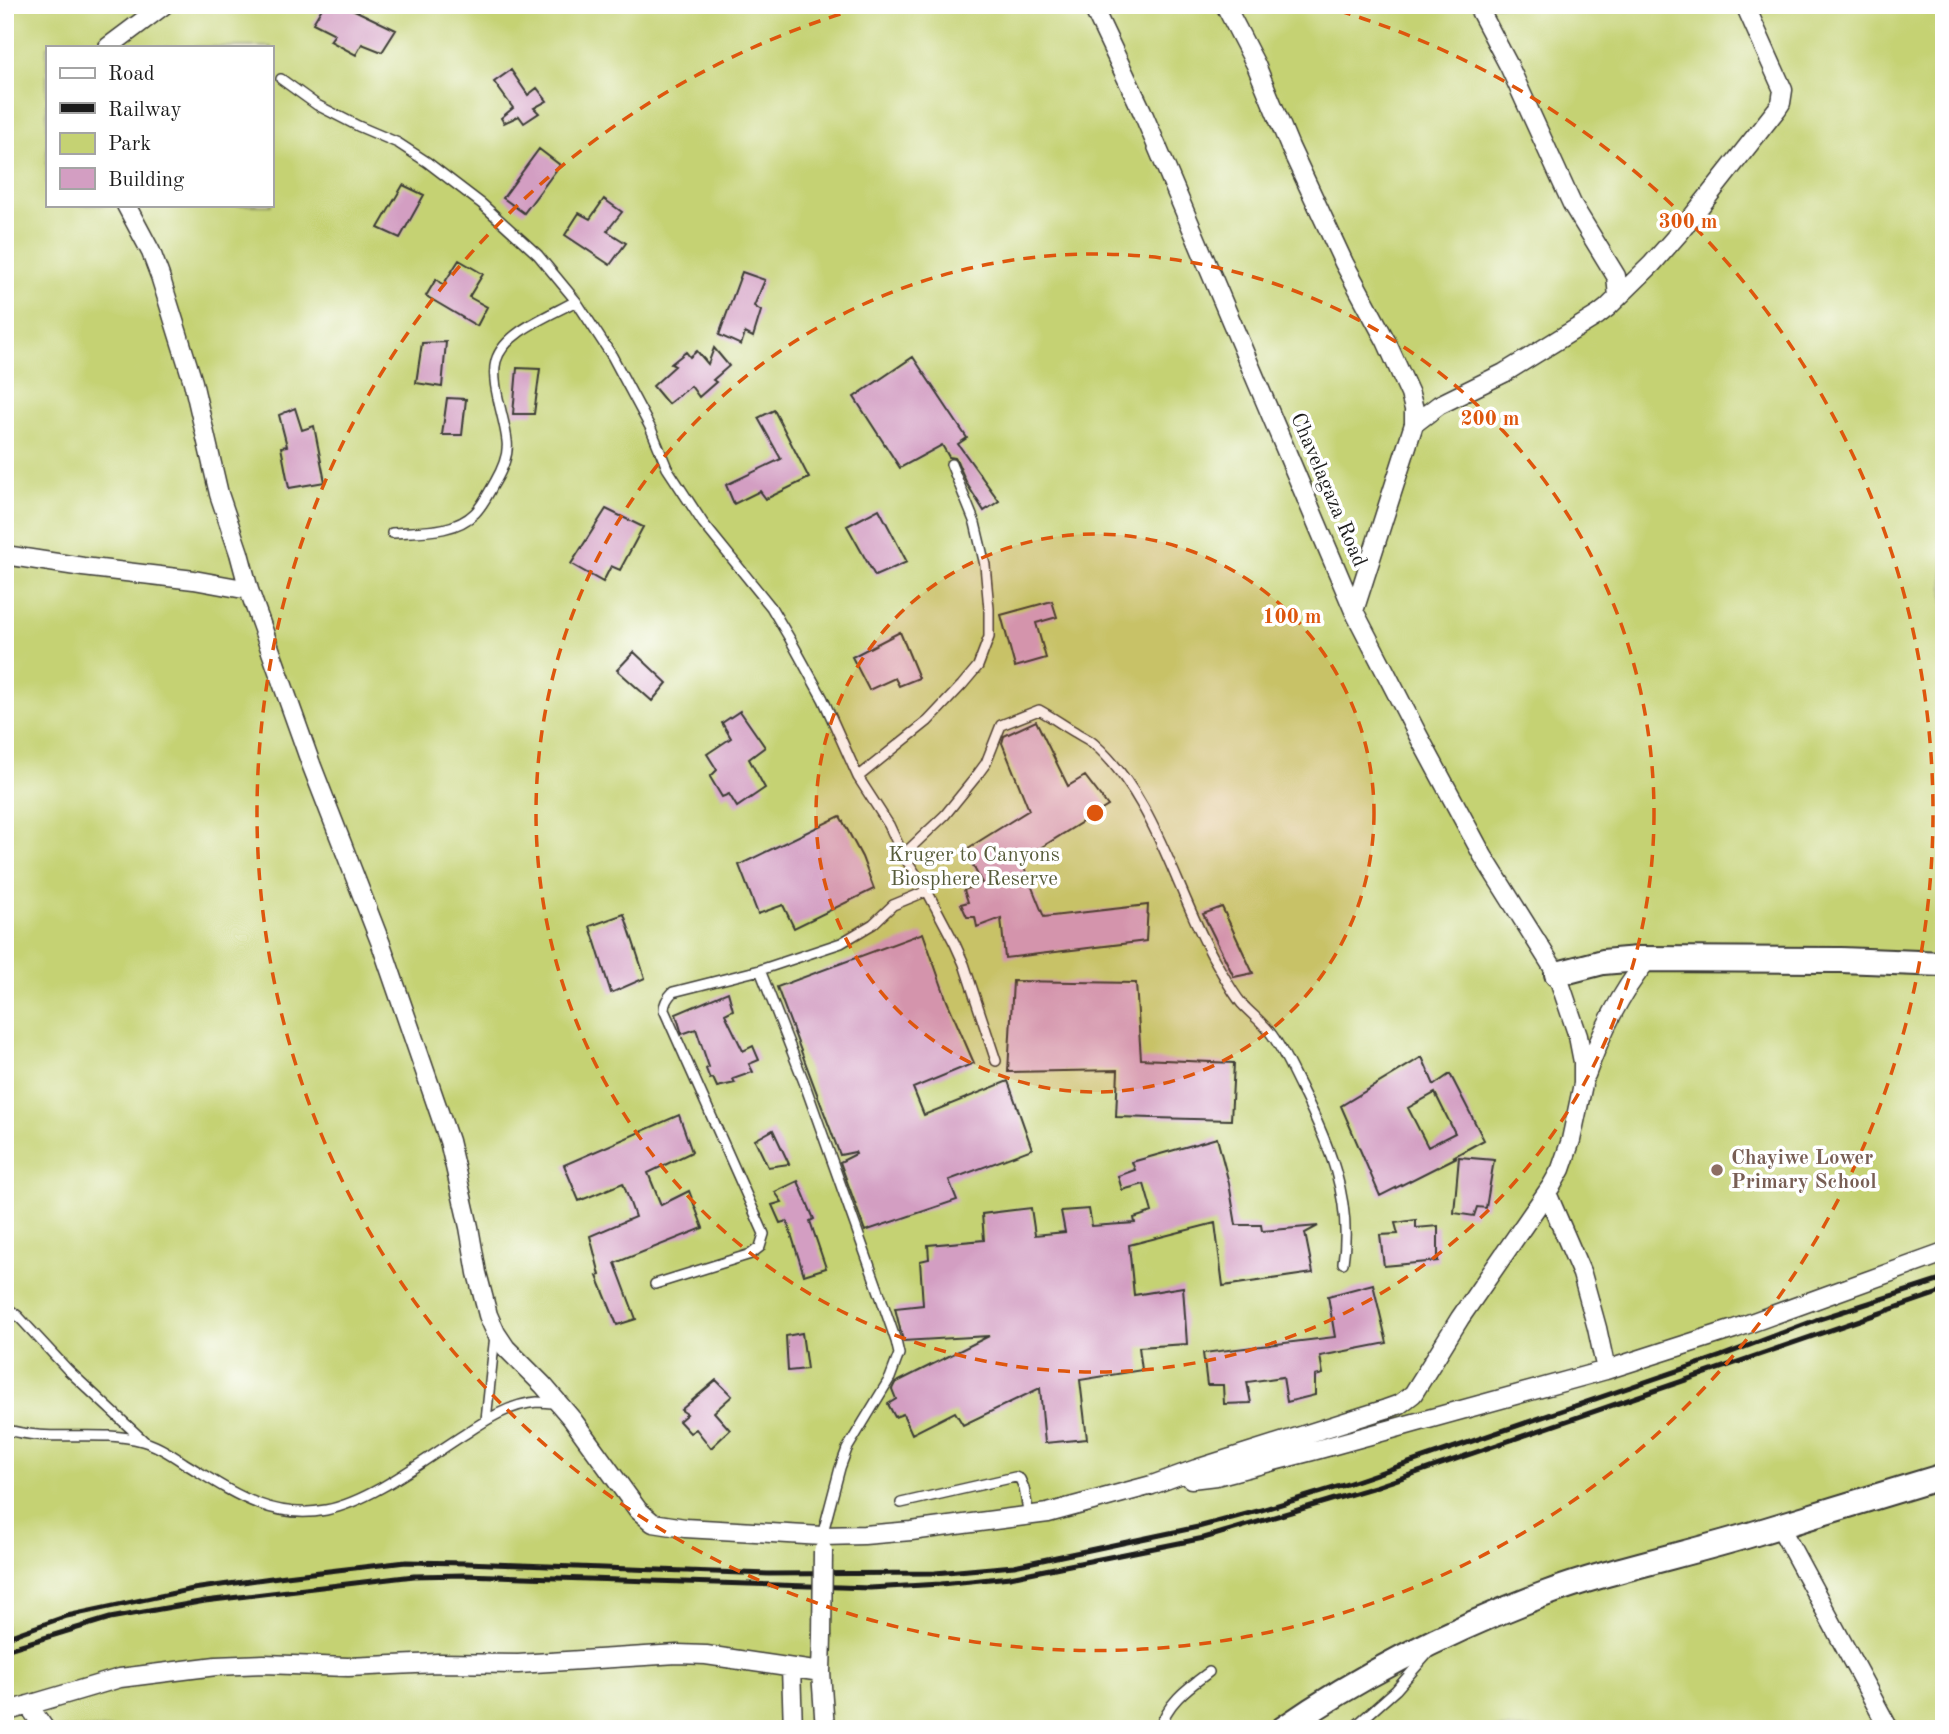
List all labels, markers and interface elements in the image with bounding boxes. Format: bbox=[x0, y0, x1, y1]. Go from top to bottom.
legend bbox=[46, 46, 273, 206]
text: Road bbox=[108, 64, 155, 85]
text: Railway bbox=[108, 100, 182, 121]
text: Park bbox=[108, 134, 151, 155]
text: Building bbox=[108, 170, 185, 191]
text: 300 m bbox=[1658, 212, 1718, 233]
text: 200 m bbox=[1460, 409, 1520, 430]
street label: Chavelagaza Road bbox=[1286, 410, 1370, 570]
text: 100 m bbox=[1262, 607, 1322, 628]
centre of rings bbox=[1083, 801, 1107, 825]
park label: Kruger to Canyons Biosphere Reserve bbox=[888, 845, 1060, 890]
place label: Chayiwe Lower Primary School bbox=[1731, 1148, 1877, 1193]
marker: Chayiwe Lower Primary School bbox=[1709, 1162, 1725, 1178]

